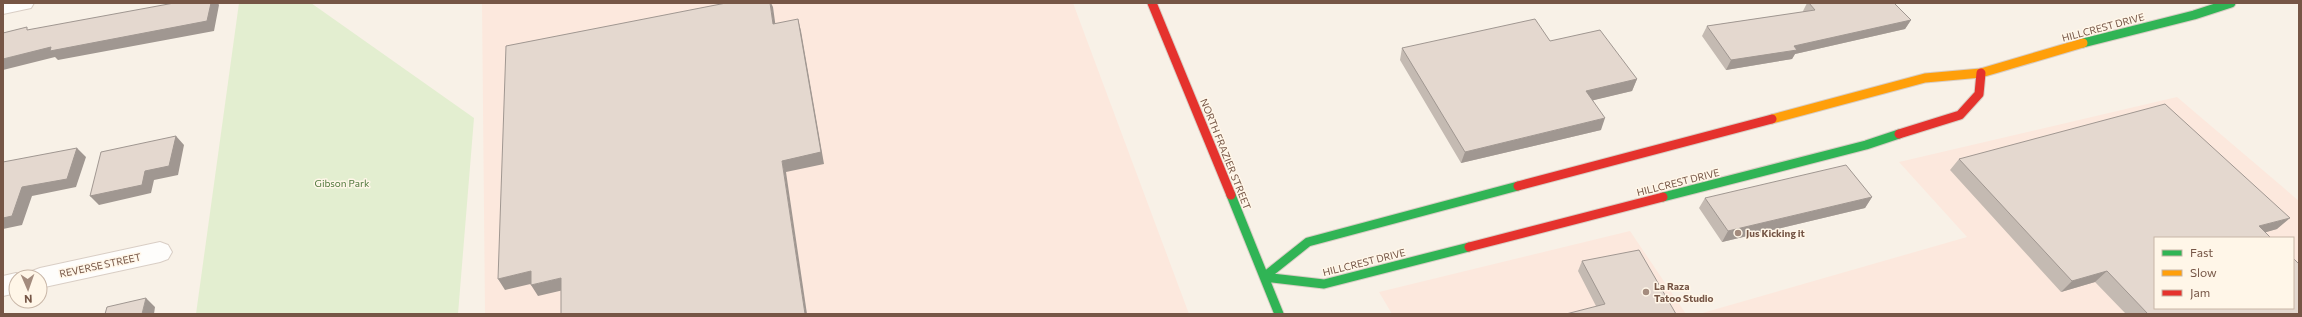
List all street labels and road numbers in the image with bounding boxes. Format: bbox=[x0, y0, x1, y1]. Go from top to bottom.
street label: HILLCREST DRIVE bbox=[2061, 10, 2146, 44]
street label: NORTH FRAZIER STREET bbox=[1198, 97, 1254, 212]
street label: HILLCREST DRIVE bbox=[1635, 166, 1721, 198]
street label: HILLCREST DRIVE bbox=[1321, 246, 1407, 278]
street label: REVERSE STREET bbox=[58, 250, 142, 279]

